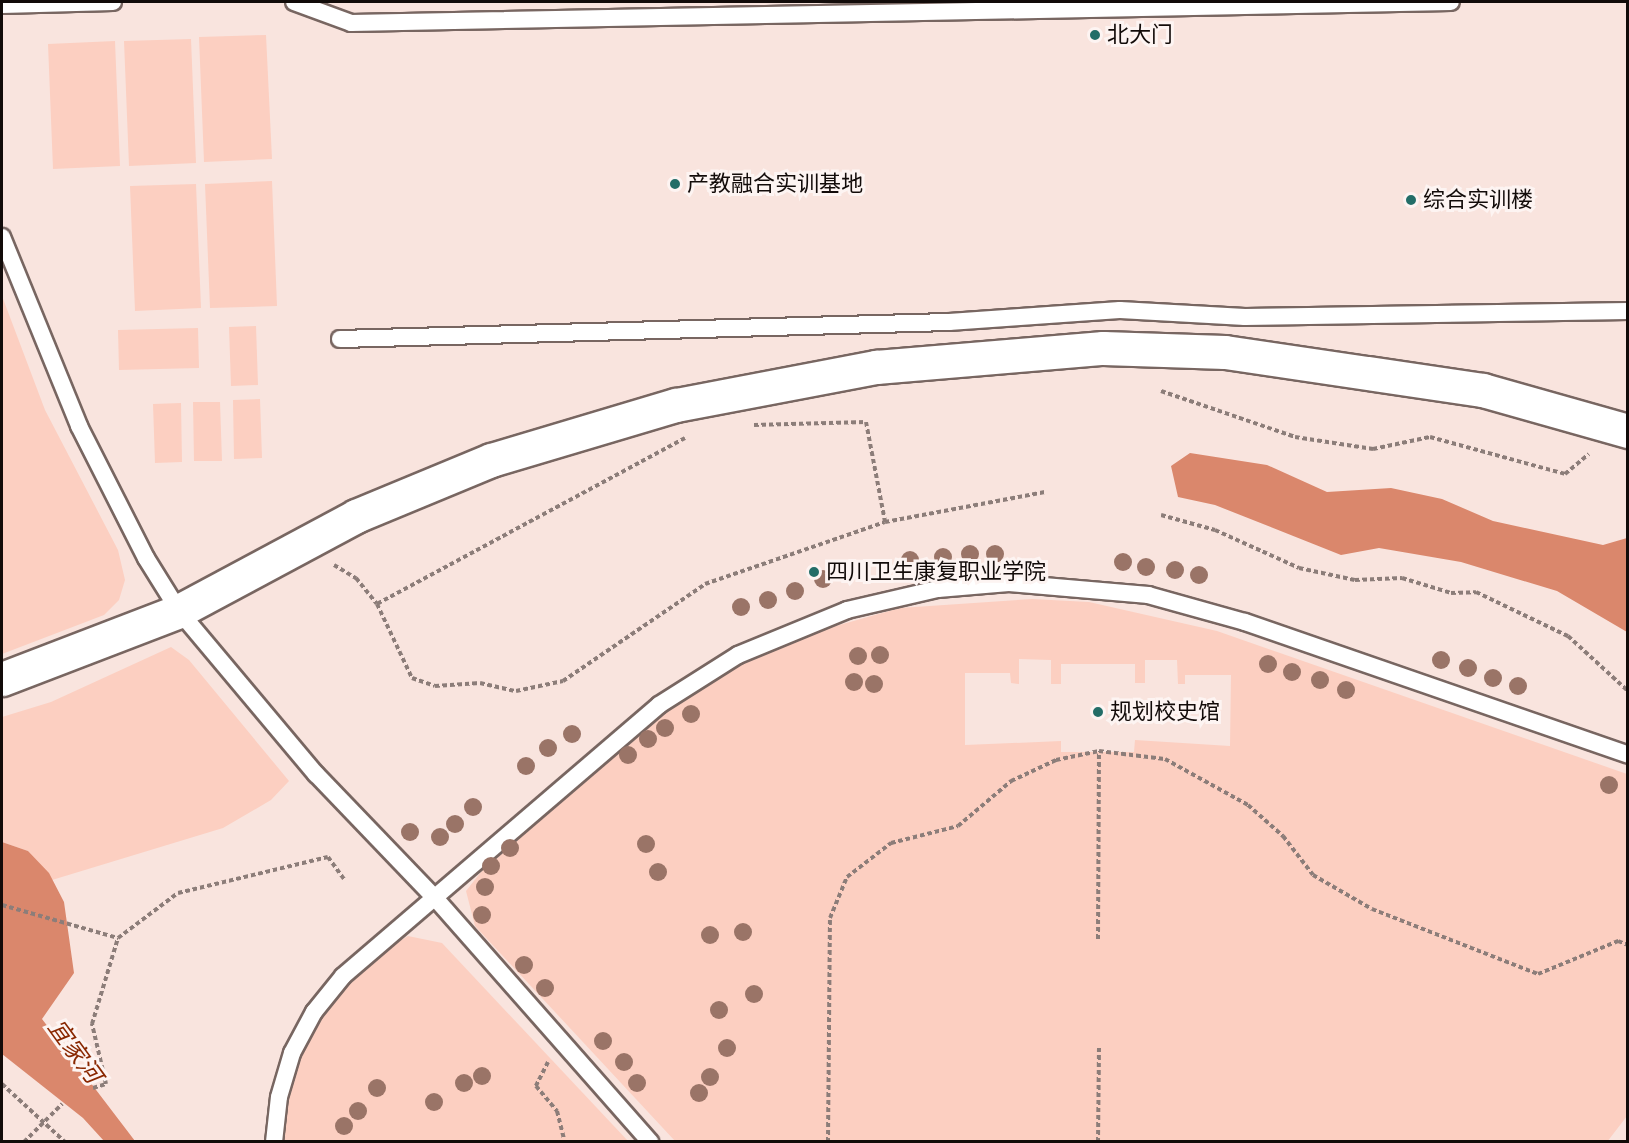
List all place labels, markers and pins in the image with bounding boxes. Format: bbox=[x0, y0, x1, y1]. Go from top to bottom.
place label: 北大门 bbox=[1107, 22, 1173, 48]
marker: 北大门 bbox=[1088, 28, 1102, 42]
place label: 产教融合实训基地 bbox=[687, 171, 863, 197]
marker: 产教融合实训基地 bbox=[668, 177, 682, 191]
place label: 综合实训楼 bbox=[1423, 187, 1533, 213]
marker: 综合实训楼 bbox=[1404, 193, 1418, 207]
place label: 四川卫生康复职业学院 bbox=[826, 559, 1046, 585]
marker: 四川卫生康复职业学院 bbox=[807, 565, 821, 579]
place label: 规划校史馆 bbox=[1110, 699, 1220, 725]
marker: 规划校史馆 bbox=[1091, 705, 1105, 719]

